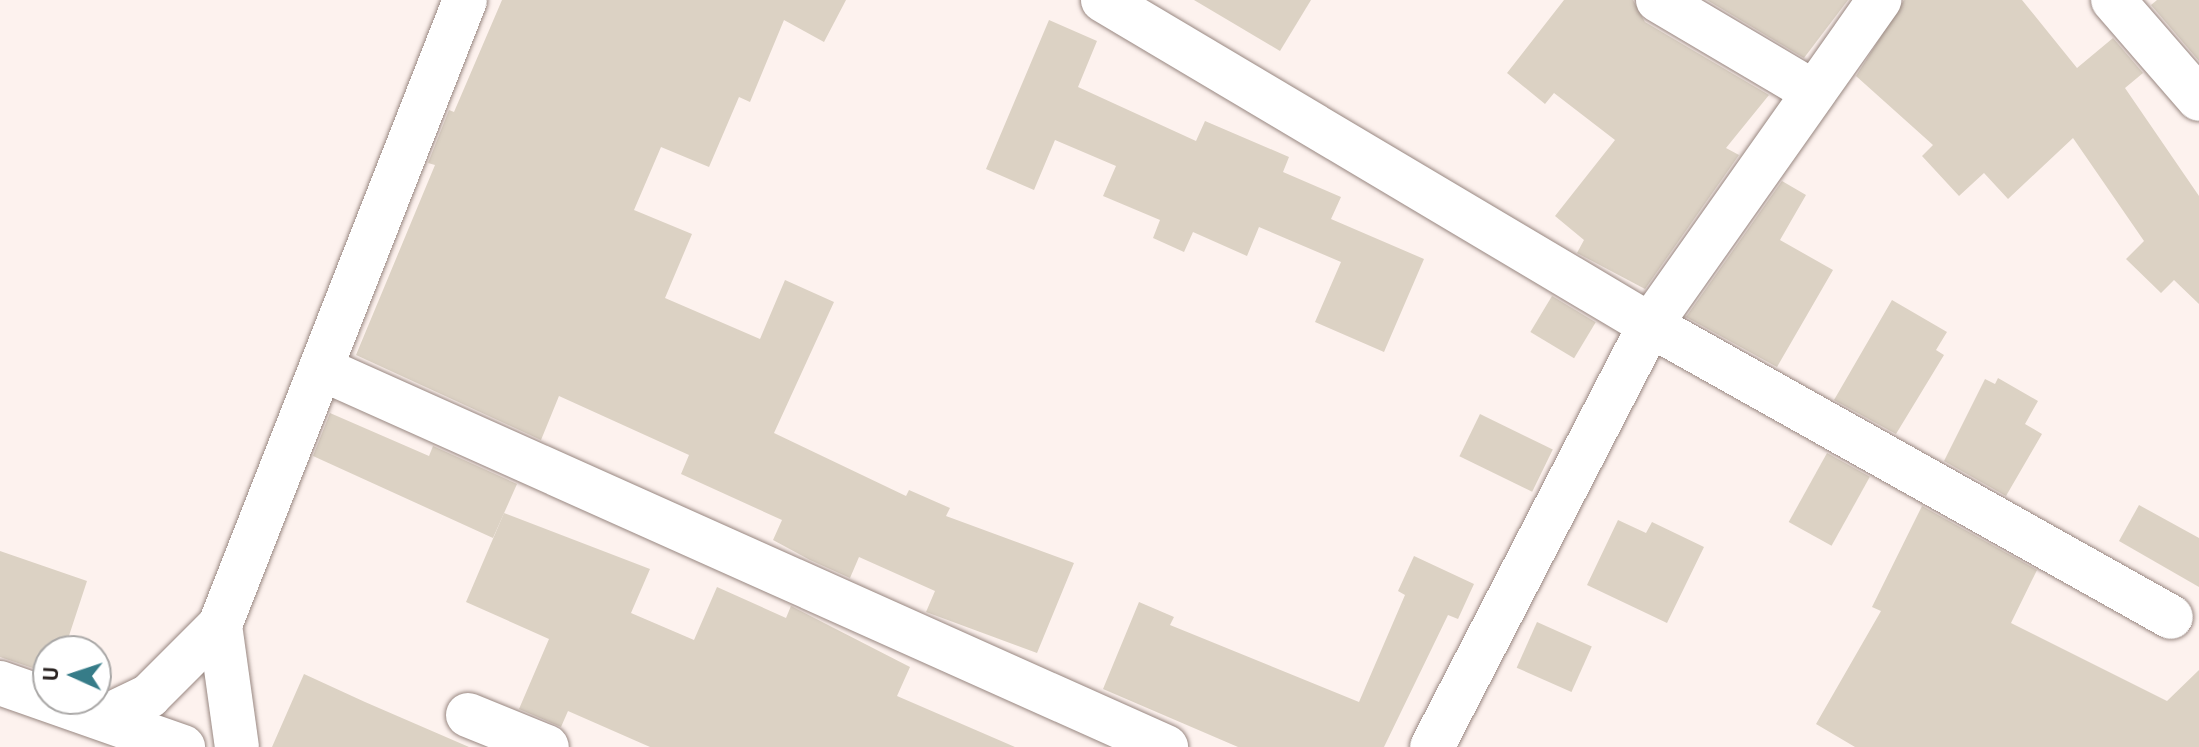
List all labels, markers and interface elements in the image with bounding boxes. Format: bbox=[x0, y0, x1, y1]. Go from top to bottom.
north arrow bbox=[32, 635, 112, 715]
text: U bbox=[36, 666, 64, 681]

